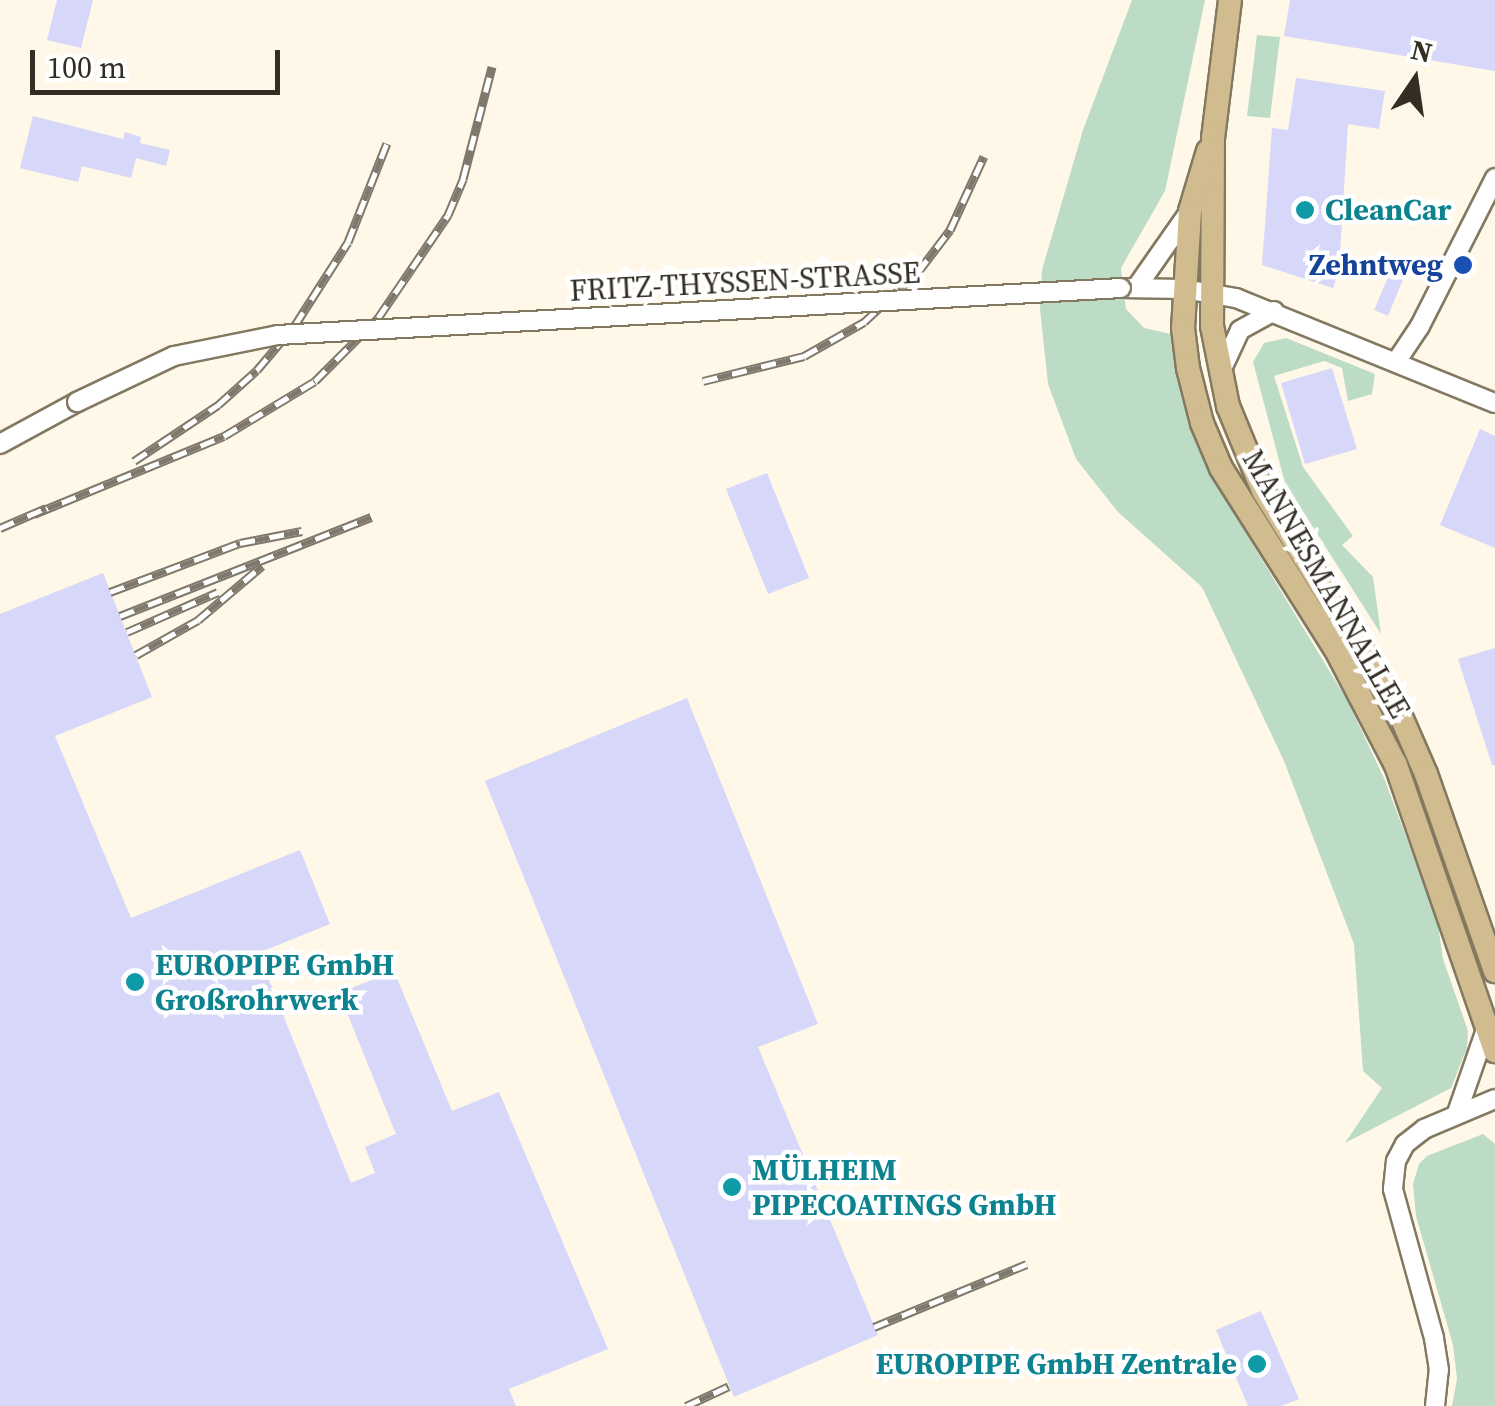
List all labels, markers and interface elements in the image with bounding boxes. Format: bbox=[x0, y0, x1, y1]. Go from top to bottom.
scale bar bbox=[35, 30, 285, 92]
north arrow bbox=[1365, 30, 1465, 130]
text: N bbox=[1408, 30, 1436, 72]
text: 100 m bbox=[47, 47, 126, 88]
place label: CleanCar bbox=[1325, 192, 1452, 228]
marker: CleanCar bbox=[1294, 199, 1316, 221]
place label: Zehntweg bbox=[1309, 247, 1443, 283]
marker: Zehntweg bbox=[1452, 254, 1474, 276]
street label: FRITZ-THYSSEN-STRASSE bbox=[569, 255, 921, 309]
street label: MANNESMANNALLEE bbox=[1235, 444, 1417, 724]
place label: EUROPIPE GmbH Großrohrwerk bbox=[155, 947, 394, 1018]
marker: EUROPIPE GmbH Großrohrwerk bbox=[124, 971, 146, 993]
place label: MÜLHEIM PIPECOATINGS GmbH bbox=[752, 1152, 1056, 1222]
marker: MÜLHEIM PIPECOATINGS GmbH bbox=[721, 1176, 743, 1198]
place label: EUROPIPE GmbH Zentrale bbox=[875, 1346, 1237, 1382]
marker: EUROPIPE GmbH Zentrale bbox=[1246, 1353, 1268, 1375]

